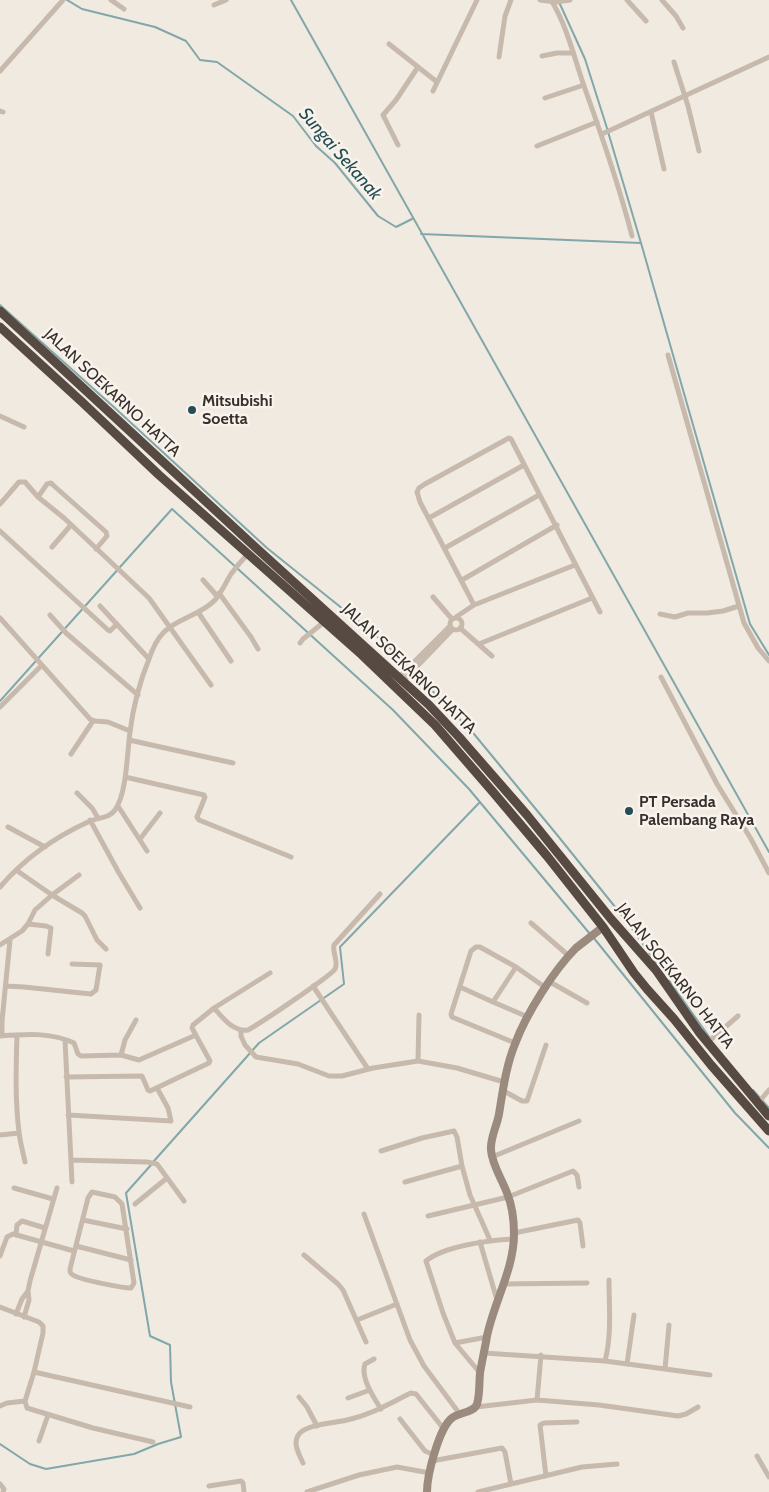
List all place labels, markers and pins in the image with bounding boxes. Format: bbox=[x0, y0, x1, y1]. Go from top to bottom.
place label: Mitsubishi Soetta bbox=[202, 391, 273, 429]
marker: Mitsubishi Soetta bbox=[186, 404, 198, 416]
place label: PT Persada Palembang Raya bbox=[639, 792, 754, 830]
marker: PT Persada Palembang Raya bbox=[623, 805, 635, 817]

